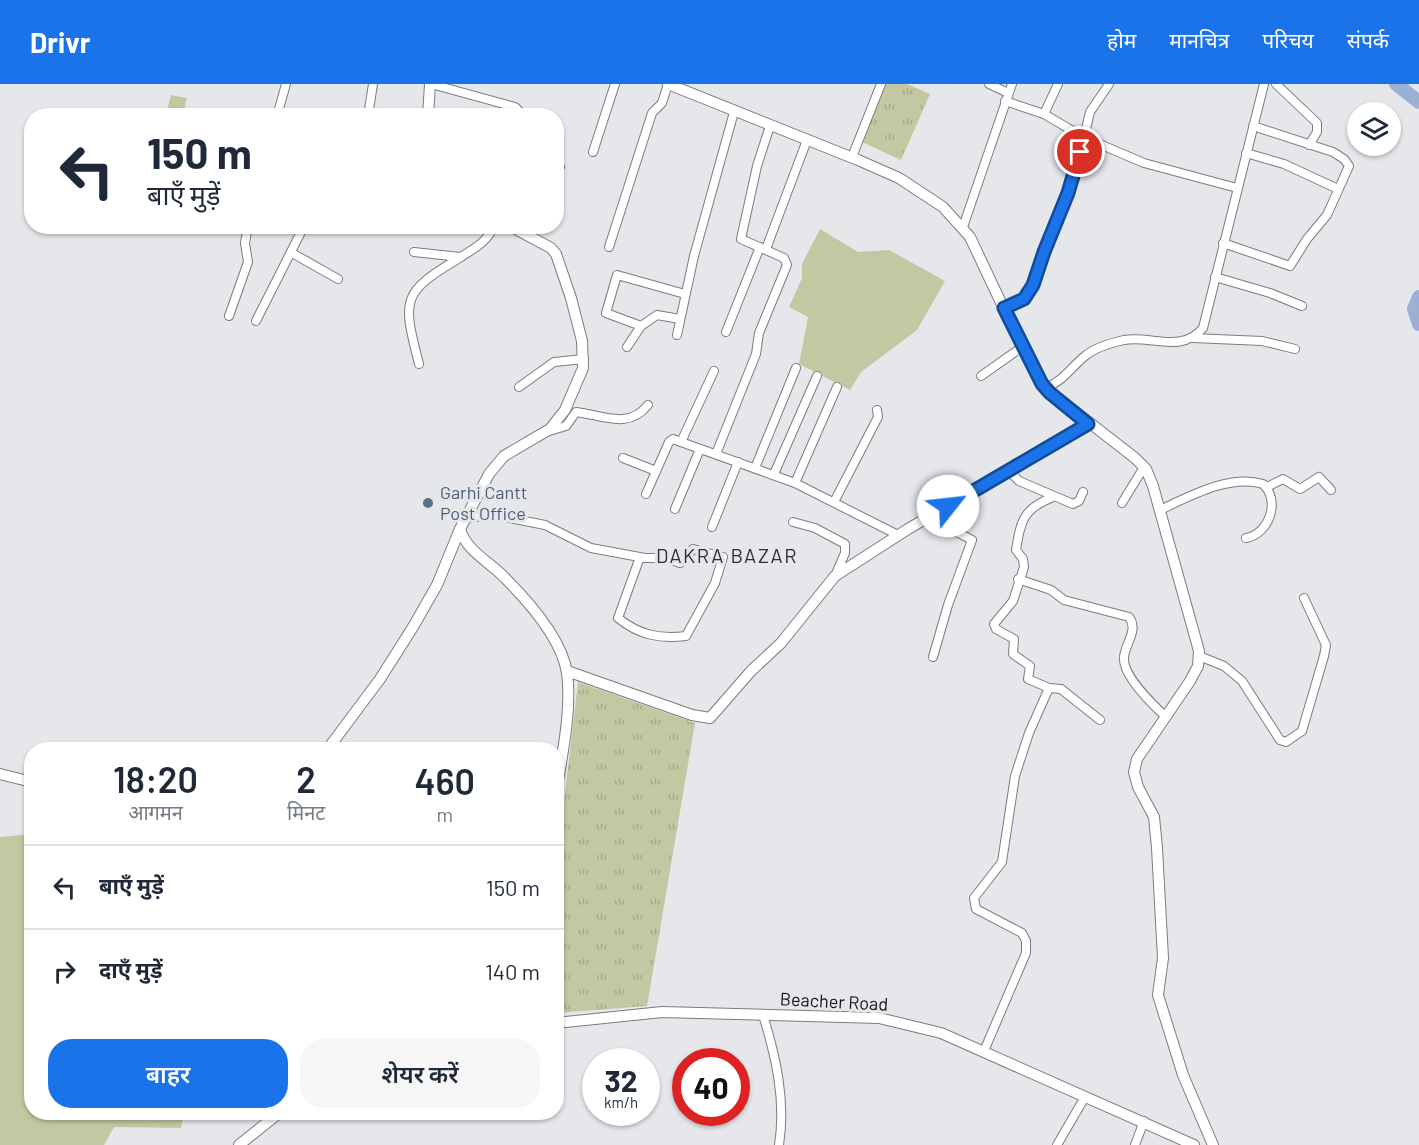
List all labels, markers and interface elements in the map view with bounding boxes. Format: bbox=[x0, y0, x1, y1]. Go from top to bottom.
text: Drivr bbox=[30, 25, 90, 59]
text: होम bbox=[1107, 27, 1136, 52]
text: मानचित्र bbox=[1169, 27, 1229, 52]
text: परिचय bbox=[1262, 27, 1314, 52]
text: संपर्क bbox=[1347, 27, 1389, 52]
map controls bbox=[1347, 102, 1401, 156]
button: layers bbox=[1347, 102, 1401, 156]
pin bbox=[1054, 126, 1105, 177]
text: 150 m bbox=[147, 127, 252, 177]
icon: left bbox=[48, 132, 126, 210]
icon: arrive bbox=[1063, 135, 1096, 168]
text: बाएँ मुड़ें bbox=[147, 178, 220, 210]
position arrow bbox=[916, 474, 980, 538]
place label: Garhi Cantt Post Office bbox=[440, 481, 527, 524]
marker: Garhi Cantt Post Office bbox=[421, 496, 435, 510]
district label: DAKRA BAZAR bbox=[656, 543, 798, 567]
text: 18:20 bbox=[113, 757, 198, 800]
text: 2 bbox=[296, 757, 316, 800]
text: 460 bbox=[414, 759, 475, 802]
text: आगमन bbox=[128, 800, 183, 824]
text: मिनट bbox=[287, 800, 325, 824]
text: m bbox=[436, 802, 453, 826]
icon: left bbox=[48, 871, 81, 904]
text: बाएँ मुड़ें bbox=[99, 872, 164, 898]
text: 150 m bbox=[486, 874, 540, 900]
icon: right bbox=[48, 955, 81, 988]
text: दाएँ मुड़ें bbox=[99, 956, 162, 982]
text: 140 m bbox=[485, 958, 540, 984]
street label: Beacher Road bbox=[779, 987, 889, 1015]
button: बाहर bbox=[48, 1039, 288, 1108]
button: शेयर करें bbox=[300, 1039, 540, 1108]
speed limit sign: 40 bbox=[672, 1048, 750, 1126]
text: 32 bbox=[605, 1062, 638, 1098]
text: km/h bbox=[604, 1093, 638, 1111]

